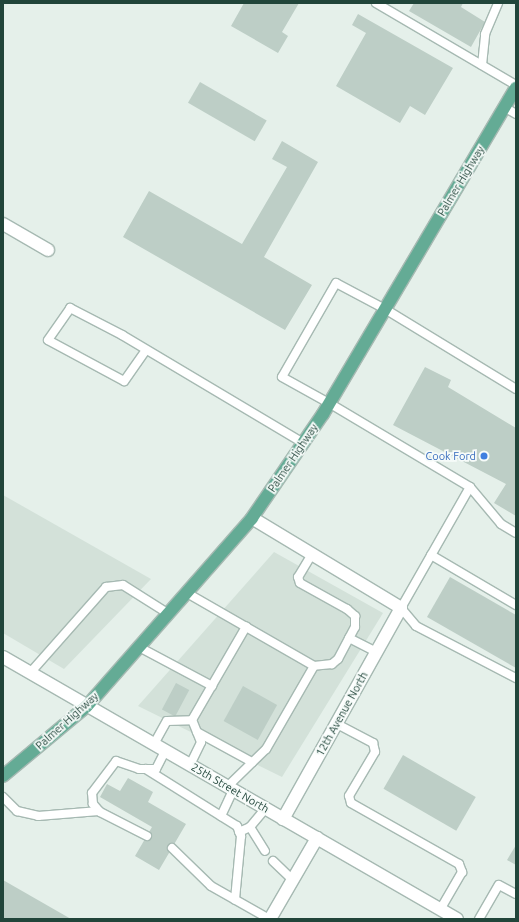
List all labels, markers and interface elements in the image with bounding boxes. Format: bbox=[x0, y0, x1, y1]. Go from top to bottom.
street label: Palmer Highway bbox=[435, 143, 487, 219]
street label: Palmer Highway bbox=[265, 421, 321, 495]
place label: Cook Ford bbox=[426, 449, 476, 463]
marker: Cook Ford bbox=[479, 451, 489, 461]
street label: 12th Avenue North bbox=[313, 670, 371, 758]
street label: Palmer Highway bbox=[33, 689, 101, 753]
street label: 25th Street North bbox=[189, 760, 271, 816]

